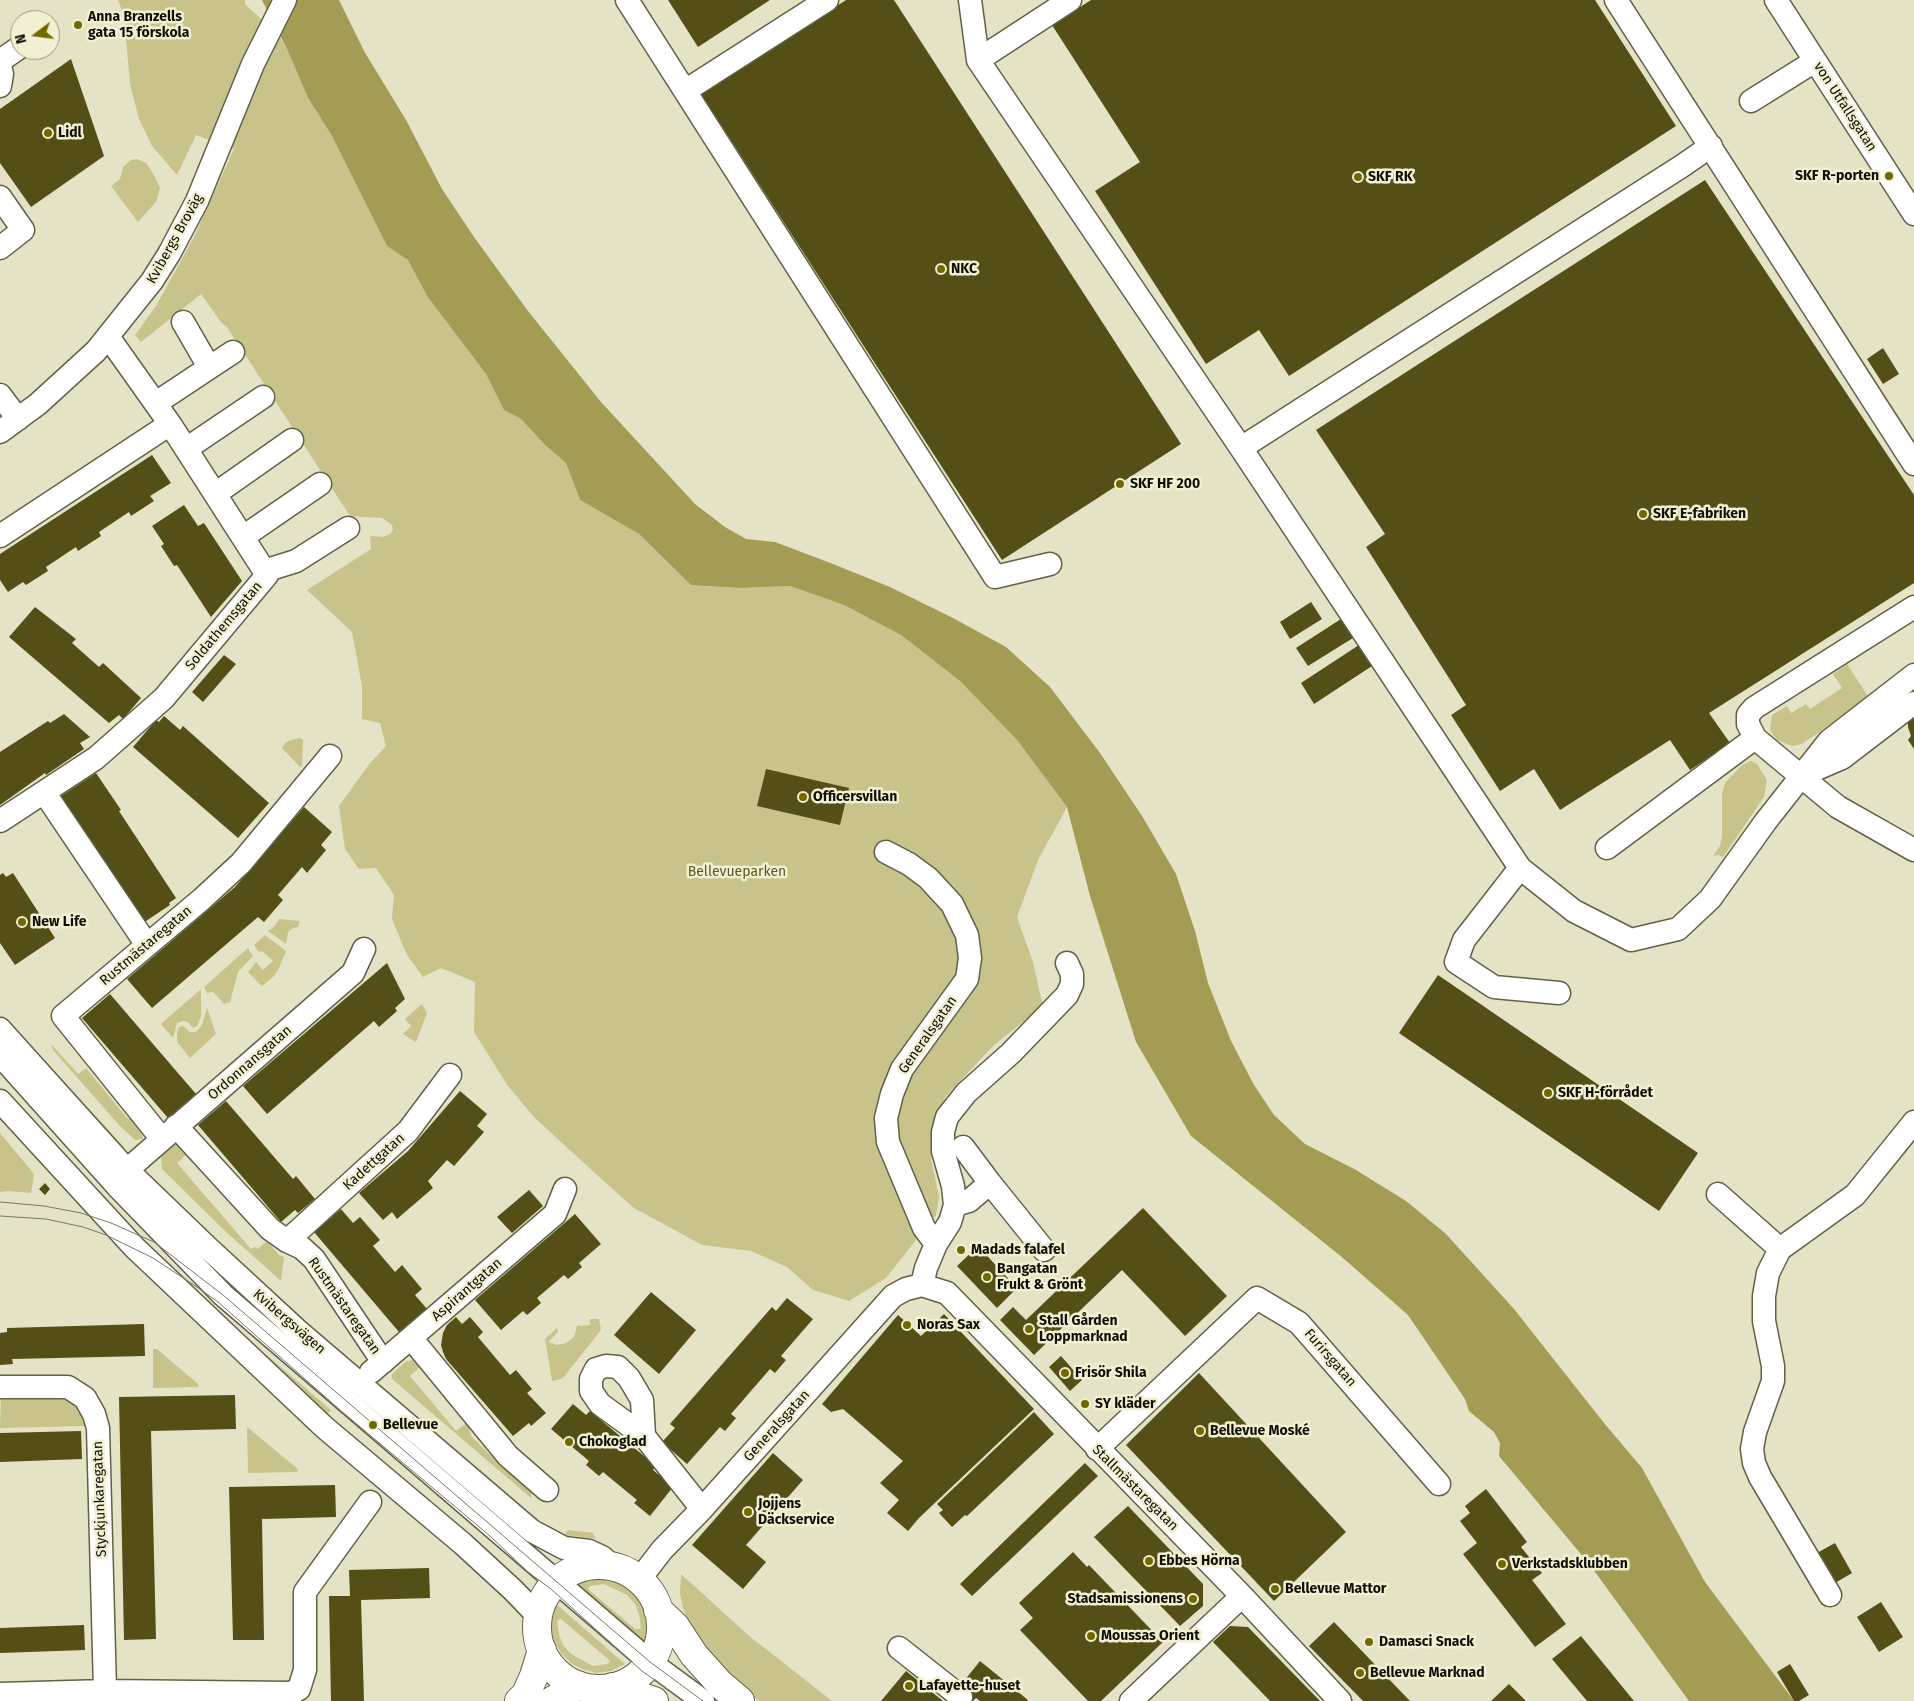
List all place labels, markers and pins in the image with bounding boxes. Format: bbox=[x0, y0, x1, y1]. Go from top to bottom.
place label: Anna Branzells gata 15 förskola bbox=[88, 9, 189, 41]
marker: Anna Branzells gata 15 förskola bbox=[72, 19, 84, 31]
place label: Lidl bbox=[58, 125, 82, 141]
marker: Lidl bbox=[42, 127, 54, 139]
place label: SKF R-porten bbox=[1795, 168, 1879, 184]
place label: SKF RK bbox=[1368, 169, 1413, 185]
marker: SKF R-porten bbox=[1883, 170, 1895, 182]
marker: SKF RK bbox=[1352, 171, 1364, 183]
place label: NKC bbox=[951, 261, 977, 277]
marker: NKC bbox=[935, 263, 947, 275]
place label: SKF HF 200 bbox=[1130, 476, 1200, 492]
marker: SKF HF 200 bbox=[1114, 478, 1126, 490]
place label: SKF E-fabriken bbox=[1653, 506, 1746, 522]
marker: SKF E-fabriken bbox=[1637, 508, 1649, 520]
place label: Officersvillan bbox=[813, 789, 897, 805]
marker: Officersvillan bbox=[797, 791, 809, 803]
place label: New Life bbox=[32, 914, 87, 930]
marker: New Life bbox=[16, 916, 28, 928]
place label: SKF H-förrådet bbox=[1558, 1085, 1653, 1101]
marker: SKF H-förrådet bbox=[1542, 1087, 1554, 1099]
place label: Madads falafel bbox=[971, 1242, 1065, 1258]
marker: Madads falafel bbox=[955, 1244, 967, 1256]
place label: Bangatan Frukt & Grönt bbox=[997, 1261, 1083, 1294]
marker: Bangatan Frukt & Grönt bbox=[981, 1271, 993, 1283]
place label: Stall Gården Loppmarknad bbox=[1039, 1313, 1128, 1345]
place label: Noras Sax bbox=[917, 1317, 980, 1333]
marker: Noras Sax bbox=[901, 1319, 913, 1331]
marker: Stall Gården Loppmarknad bbox=[1023, 1323, 1035, 1335]
place label: Frisör Shila bbox=[1075, 1365, 1147, 1381]
marker: Frisör Shila bbox=[1059, 1367, 1071, 1379]
place label: SY kläder bbox=[1095, 1396, 1156, 1412]
marker: SY kläder bbox=[1079, 1398, 1091, 1410]
place label: Bellevue bbox=[383, 1417, 438, 1433]
marker: Bellevue bbox=[367, 1419, 379, 1431]
place label: Bellevue Moské bbox=[1210, 1423, 1310, 1439]
marker: Bellevue Moské bbox=[1194, 1425, 1206, 1437]
place label: Chokoglad bbox=[579, 1434, 647, 1450]
marker: Chokoglad bbox=[563, 1436, 575, 1448]
place label: Jojjens Däckservice bbox=[758, 1496, 834, 1528]
marker: Jojjens Däckservice bbox=[742, 1506, 754, 1518]
place label: Ebbes Hörna bbox=[1159, 1553, 1240, 1569]
marker: Ebbes Hörna bbox=[1143, 1555, 1155, 1567]
place label: Verkstadsklubben bbox=[1512, 1556, 1628, 1572]
marker: Verkstadsklubben bbox=[1496, 1558, 1508, 1570]
place label: Bellevue Mattor bbox=[1285, 1581, 1386, 1597]
marker: Bellevue Mattor bbox=[1269, 1583, 1281, 1595]
place label: Stadsamissionens bbox=[1067, 1591, 1183, 1607]
marker: Stadsamissionens bbox=[1187, 1593, 1199, 1605]
place label: Moussas Orient bbox=[1101, 1628, 1200, 1644]
marker: Moussas Orient bbox=[1085, 1630, 1097, 1642]
place label: Damasci Snack bbox=[1379, 1634, 1474, 1650]
marker: Damasci Snack bbox=[1363, 1636, 1375, 1648]
place label: Bellevue Marknad bbox=[1370, 1665, 1485, 1681]
marker: Bellevue Marknad bbox=[1354, 1667, 1366, 1679]
place label: Lafayette-huset bbox=[919, 1678, 1021, 1694]
marker: Lafayette-huset bbox=[903, 1680, 915, 1692]

